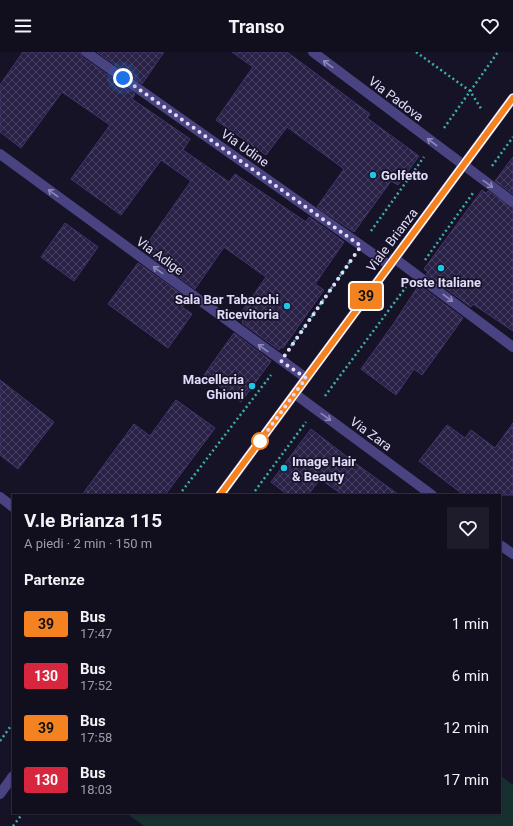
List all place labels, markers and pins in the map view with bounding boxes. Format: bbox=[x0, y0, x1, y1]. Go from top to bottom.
place label: Golfetto bbox=[381, 168, 428, 183]
marker: Golfetto bbox=[368, 170, 378, 180]
marker: Poste Italiane bbox=[436, 263, 446, 273]
place label: Poste Italiane bbox=[401, 275, 481, 290]
place label: Sala Bar Tabacchi Ricevitoria bbox=[175, 292, 279, 322]
marker: Sala Bar Tabacchi Ricevitoria bbox=[282, 301, 292, 311]
place label: Macelleria Ghioni bbox=[183, 372, 244, 402]
marker: Macelleria Ghioni bbox=[247, 381, 257, 391]
unlabelled marker bbox=[251, 432, 269, 450]
place label: Image Hair & Beauty bbox=[292, 454, 356, 484]
marker: Image Hair & Beauty bbox=[279, 463, 289, 473]

